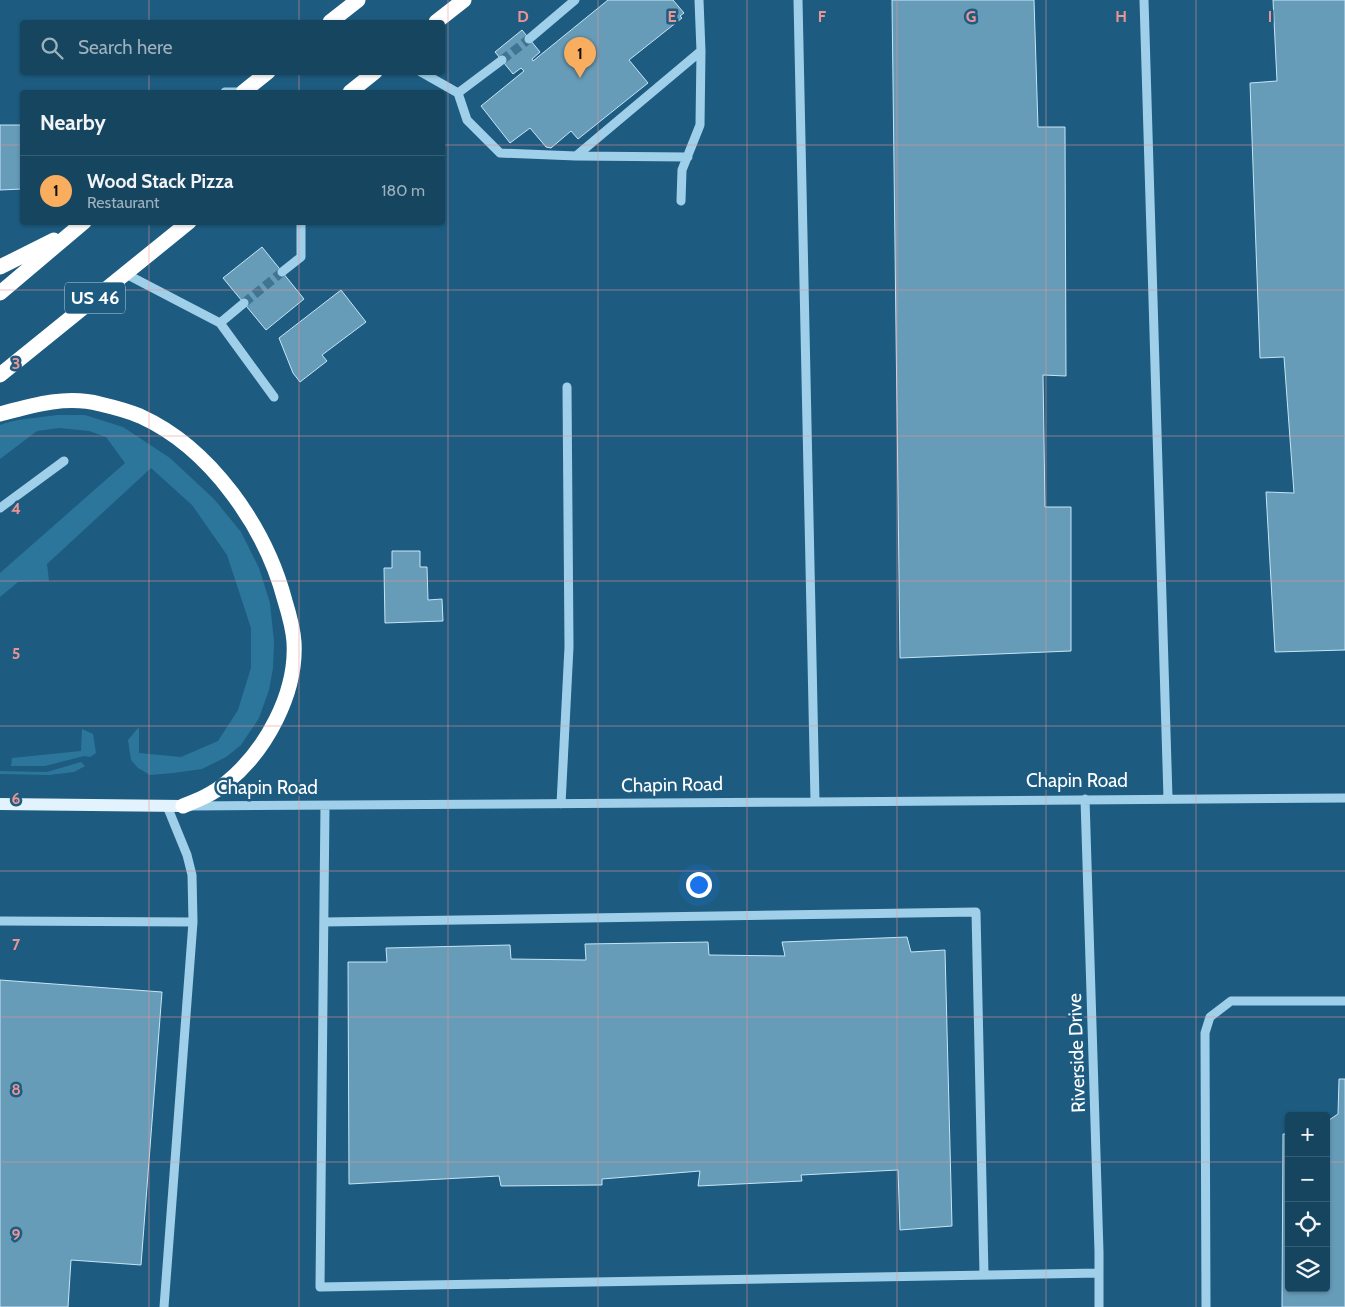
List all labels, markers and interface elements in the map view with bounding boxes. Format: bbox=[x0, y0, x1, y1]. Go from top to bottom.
text: D bbox=[517, 7, 529, 26]
text: E bbox=[667, 7, 677, 26]
text: F bbox=[818, 7, 827, 26]
text: G bbox=[966, 7, 976, 26]
text: H bbox=[1115, 7, 1127, 26]
text: I bbox=[1268, 7, 1272, 26]
search box bbox=[20, 20, 445, 75]
icon: search bbox=[38, 34, 66, 62]
text: Search here bbox=[78, 36, 172, 59]
pin: 1 bbox=[564, 37, 596, 78]
text: Nearby bbox=[40, 110, 106, 135]
text: Wood Stack Pizza bbox=[87, 170, 233, 193]
text: 1 bbox=[53, 181, 59, 200]
text: 180 m bbox=[381, 181, 425, 200]
text: Restaurant bbox=[87, 193, 159, 212]
road number: US 46 bbox=[65, 282, 125, 314]
text: 3 bbox=[12, 354, 20, 373]
text: 4 bbox=[11, 499, 21, 518]
text: 5 bbox=[12, 644, 20, 663]
street label: Chapin Road bbox=[1026, 769, 1128, 792]
street label: Chapin Road bbox=[621, 772, 723, 797]
street label: Chapin Road bbox=[216, 776, 318, 799]
text: 6 bbox=[12, 789, 21, 808]
your location bbox=[686, 872, 712, 898]
text: 7 bbox=[12, 935, 21, 954]
street label: Riverside Drive bbox=[1063, 993, 1090, 1113]
text: 8 bbox=[11, 1080, 21, 1099]
map controls bbox=[1285, 1112, 1330, 1292]
button: + bbox=[1285, 1112, 1330, 1157]
button: − bbox=[1285, 1157, 1330, 1202]
button: locate bbox=[1285, 1202, 1330, 1247]
text: 9 bbox=[12, 1225, 21, 1244]
button: layers bbox=[1285, 1247, 1330, 1292]

